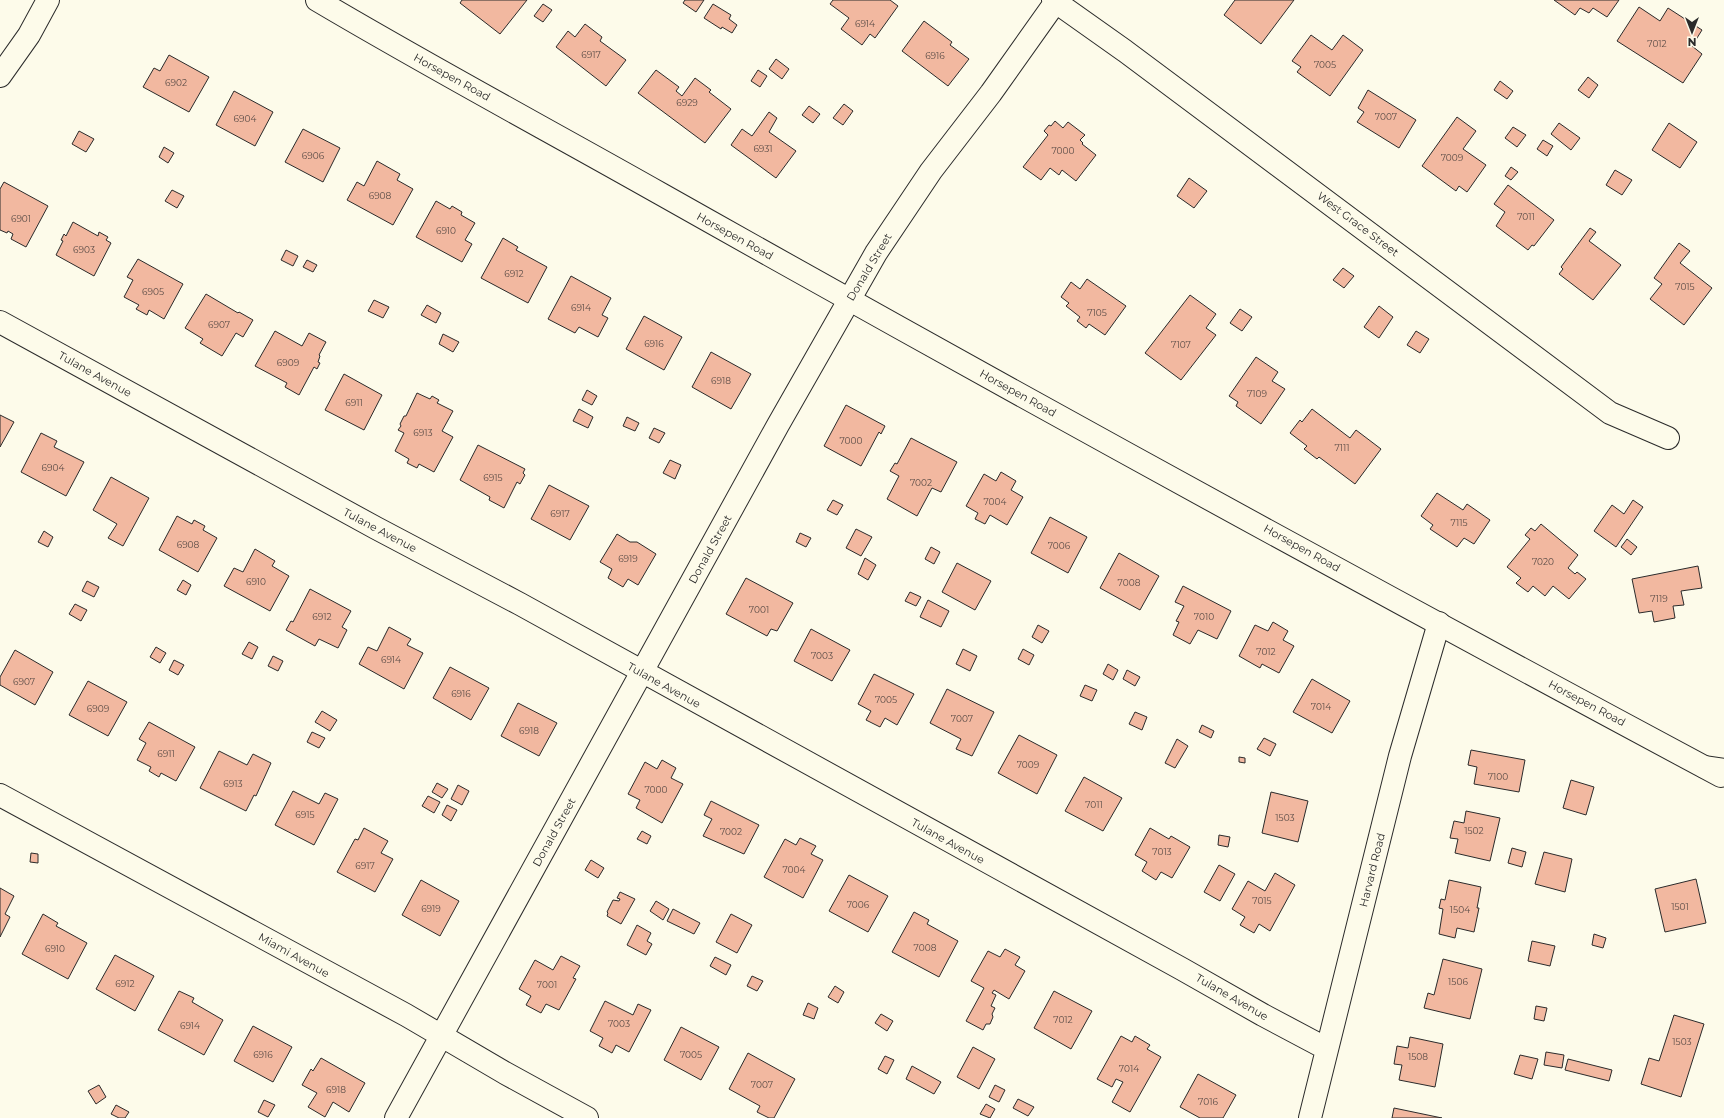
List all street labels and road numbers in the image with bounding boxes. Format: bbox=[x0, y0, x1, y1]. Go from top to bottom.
street label: Horsepen Road bbox=[411, 50, 493, 104]
street label: West Grace Street bbox=[1314, 189, 1402, 260]
street label: Horsepen Road bbox=[694, 209, 776, 263]
street label: Donald Street bbox=[843, 230, 895, 303]
street label: Tulane Avenue bbox=[56, 348, 134, 400]
street label: Horsepen Road bbox=[977, 366, 1059, 420]
street label: Tulane Avenue bbox=[341, 505, 420, 555]
street label: Donald Street bbox=[685, 512, 735, 586]
street label: Horsepen Road bbox=[1261, 521, 1343, 575]
street label: Tulane Avenue bbox=[625, 659, 703, 711]
street label: Horsepen Road bbox=[1546, 677, 1628, 729]
street label: Donald Street bbox=[529, 795, 579, 869]
street label: Tulane Avenue bbox=[909, 815, 987, 867]
street label: Harvard Road bbox=[1356, 832, 1388, 908]
street label: Miami Avenue bbox=[256, 930, 332, 980]
street label: Tulane Avenue bbox=[1193, 971, 1271, 1024]

